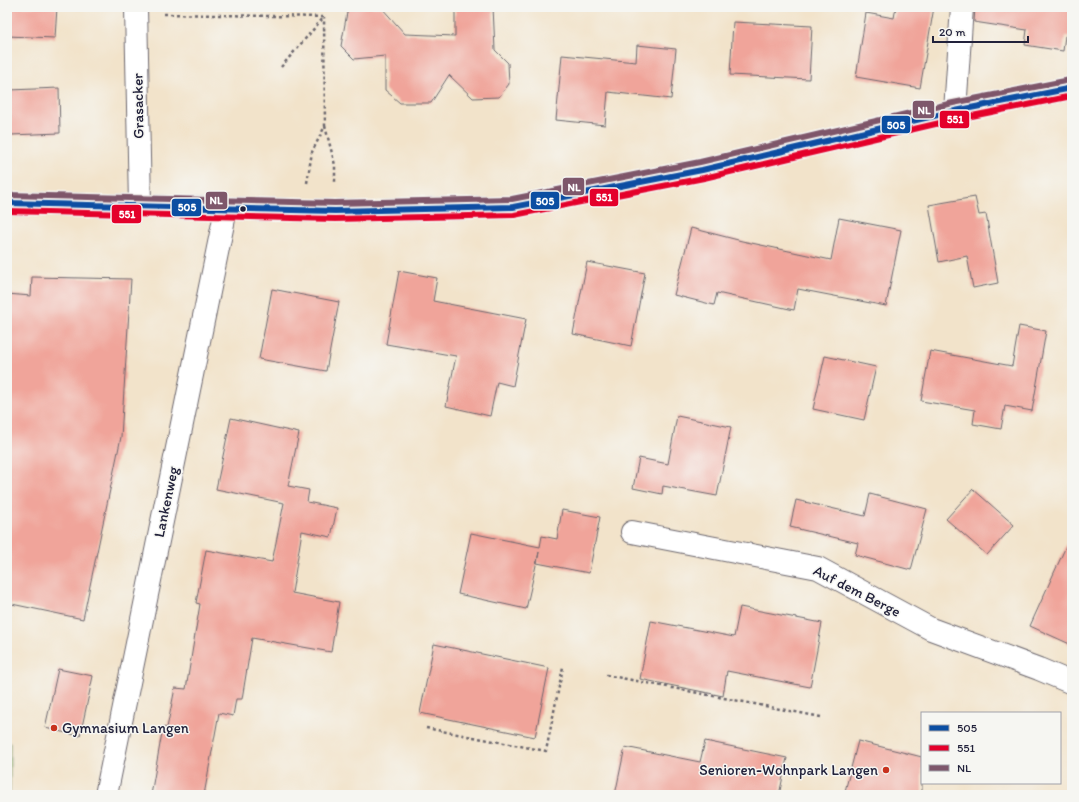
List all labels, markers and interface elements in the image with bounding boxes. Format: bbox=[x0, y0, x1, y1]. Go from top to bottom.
scale bar bbox=[933, 18, 1028, 44]
text: 20 m bbox=[939, 25, 966, 39]
street label: Grasacker bbox=[128, 73, 148, 139]
line badge: NL bbox=[912, 100, 935, 119]
text: NL bbox=[918, 104, 931, 117]
line badge: 551 bbox=[939, 110, 970, 129]
text: 551 bbox=[947, 113, 964, 126]
line badge: 505 bbox=[881, 115, 911, 134]
text: 505 bbox=[887, 119, 905, 132]
line badge: NL bbox=[562, 177, 585, 196]
text: NL bbox=[568, 181, 581, 194]
line badge: 551 bbox=[589, 188, 619, 207]
line badge: NL bbox=[205, 191, 228, 210]
line badge: 505 bbox=[530, 191, 560, 210]
text: 551 bbox=[596, 191, 613, 204]
text: NL bbox=[210, 194, 223, 207]
text: 505 bbox=[536, 195, 554, 208]
line badge: 505 bbox=[171, 198, 202, 217]
text: 505 bbox=[178, 201, 196, 214]
line badge: 551 bbox=[111, 204, 142, 224]
unlabelled marker bbox=[238, 204, 248, 214]
text: 551 bbox=[119, 208, 136, 221]
street label: Lankenweg bbox=[150, 464, 182, 539]
street label: Auf dem Berge bbox=[810, 561, 904, 621]
legend bbox=[921, 712, 1061, 784]
place label: Gymnasium Langen bbox=[62, 719, 189, 737]
text: 505 bbox=[957, 721, 977, 735]
marker: Gymnasium Langen bbox=[49, 723, 59, 733]
text: 551 bbox=[957, 741, 976, 755]
place label: Senioren-Wohnpark Langen bbox=[699, 761, 878, 779]
text: NL bbox=[957, 761, 971, 775]
marker: Senioren-Wohnpark Langen bbox=[881, 765, 891, 775]

